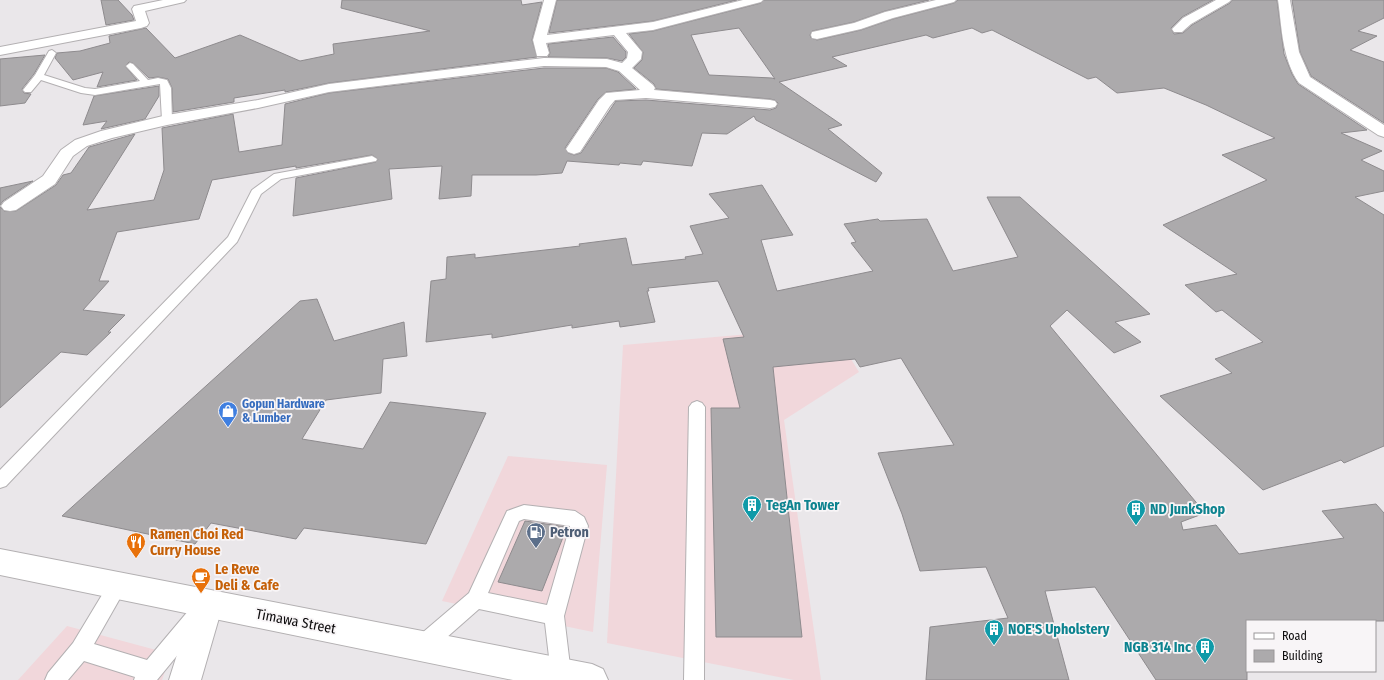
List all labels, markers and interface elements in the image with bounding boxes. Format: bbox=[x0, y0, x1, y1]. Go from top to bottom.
place label: Gopun Hardware & Lumber bbox=[242, 397, 325, 425]
shop icon: Gopun Hardware & Lumber bbox=[217, 400, 239, 428]
building icon: TegAn Tower bbox=[741, 494, 763, 522]
place label: TegAn Tower bbox=[766, 497, 840, 514]
building icon: ND JunkShop bbox=[1125, 498, 1147, 526]
place label: ND JunkShop bbox=[1150, 501, 1225, 518]
fuel station icon: Petron bbox=[525, 521, 547, 549]
place label: Petron bbox=[550, 524, 589, 541]
place label: Ramen Choi Red Curry House bbox=[150, 526, 244, 559]
restaurant icon: Ramen Choi Red Curry House bbox=[125, 531, 147, 559]
place label: Le Reve Deli & Cafe bbox=[215, 561, 279, 594]
cafe icon: Le Reve Deli & Cafe bbox=[190, 566, 212, 594]
street label: Timawa Street bbox=[254, 605, 338, 638]
building icon: NOE'S Upholstery bbox=[983, 618, 1005, 646]
legend bbox=[1246, 620, 1376, 672]
place label: NOE'S Upholstery bbox=[1008, 621, 1110, 638]
text: Road bbox=[1282, 629, 1307, 643]
building icon: NGB 314 Inc bbox=[1194, 636, 1216, 664]
place label: NGB 314 Inc bbox=[1124, 639, 1192, 656]
text: Building bbox=[1282, 649, 1323, 663]

